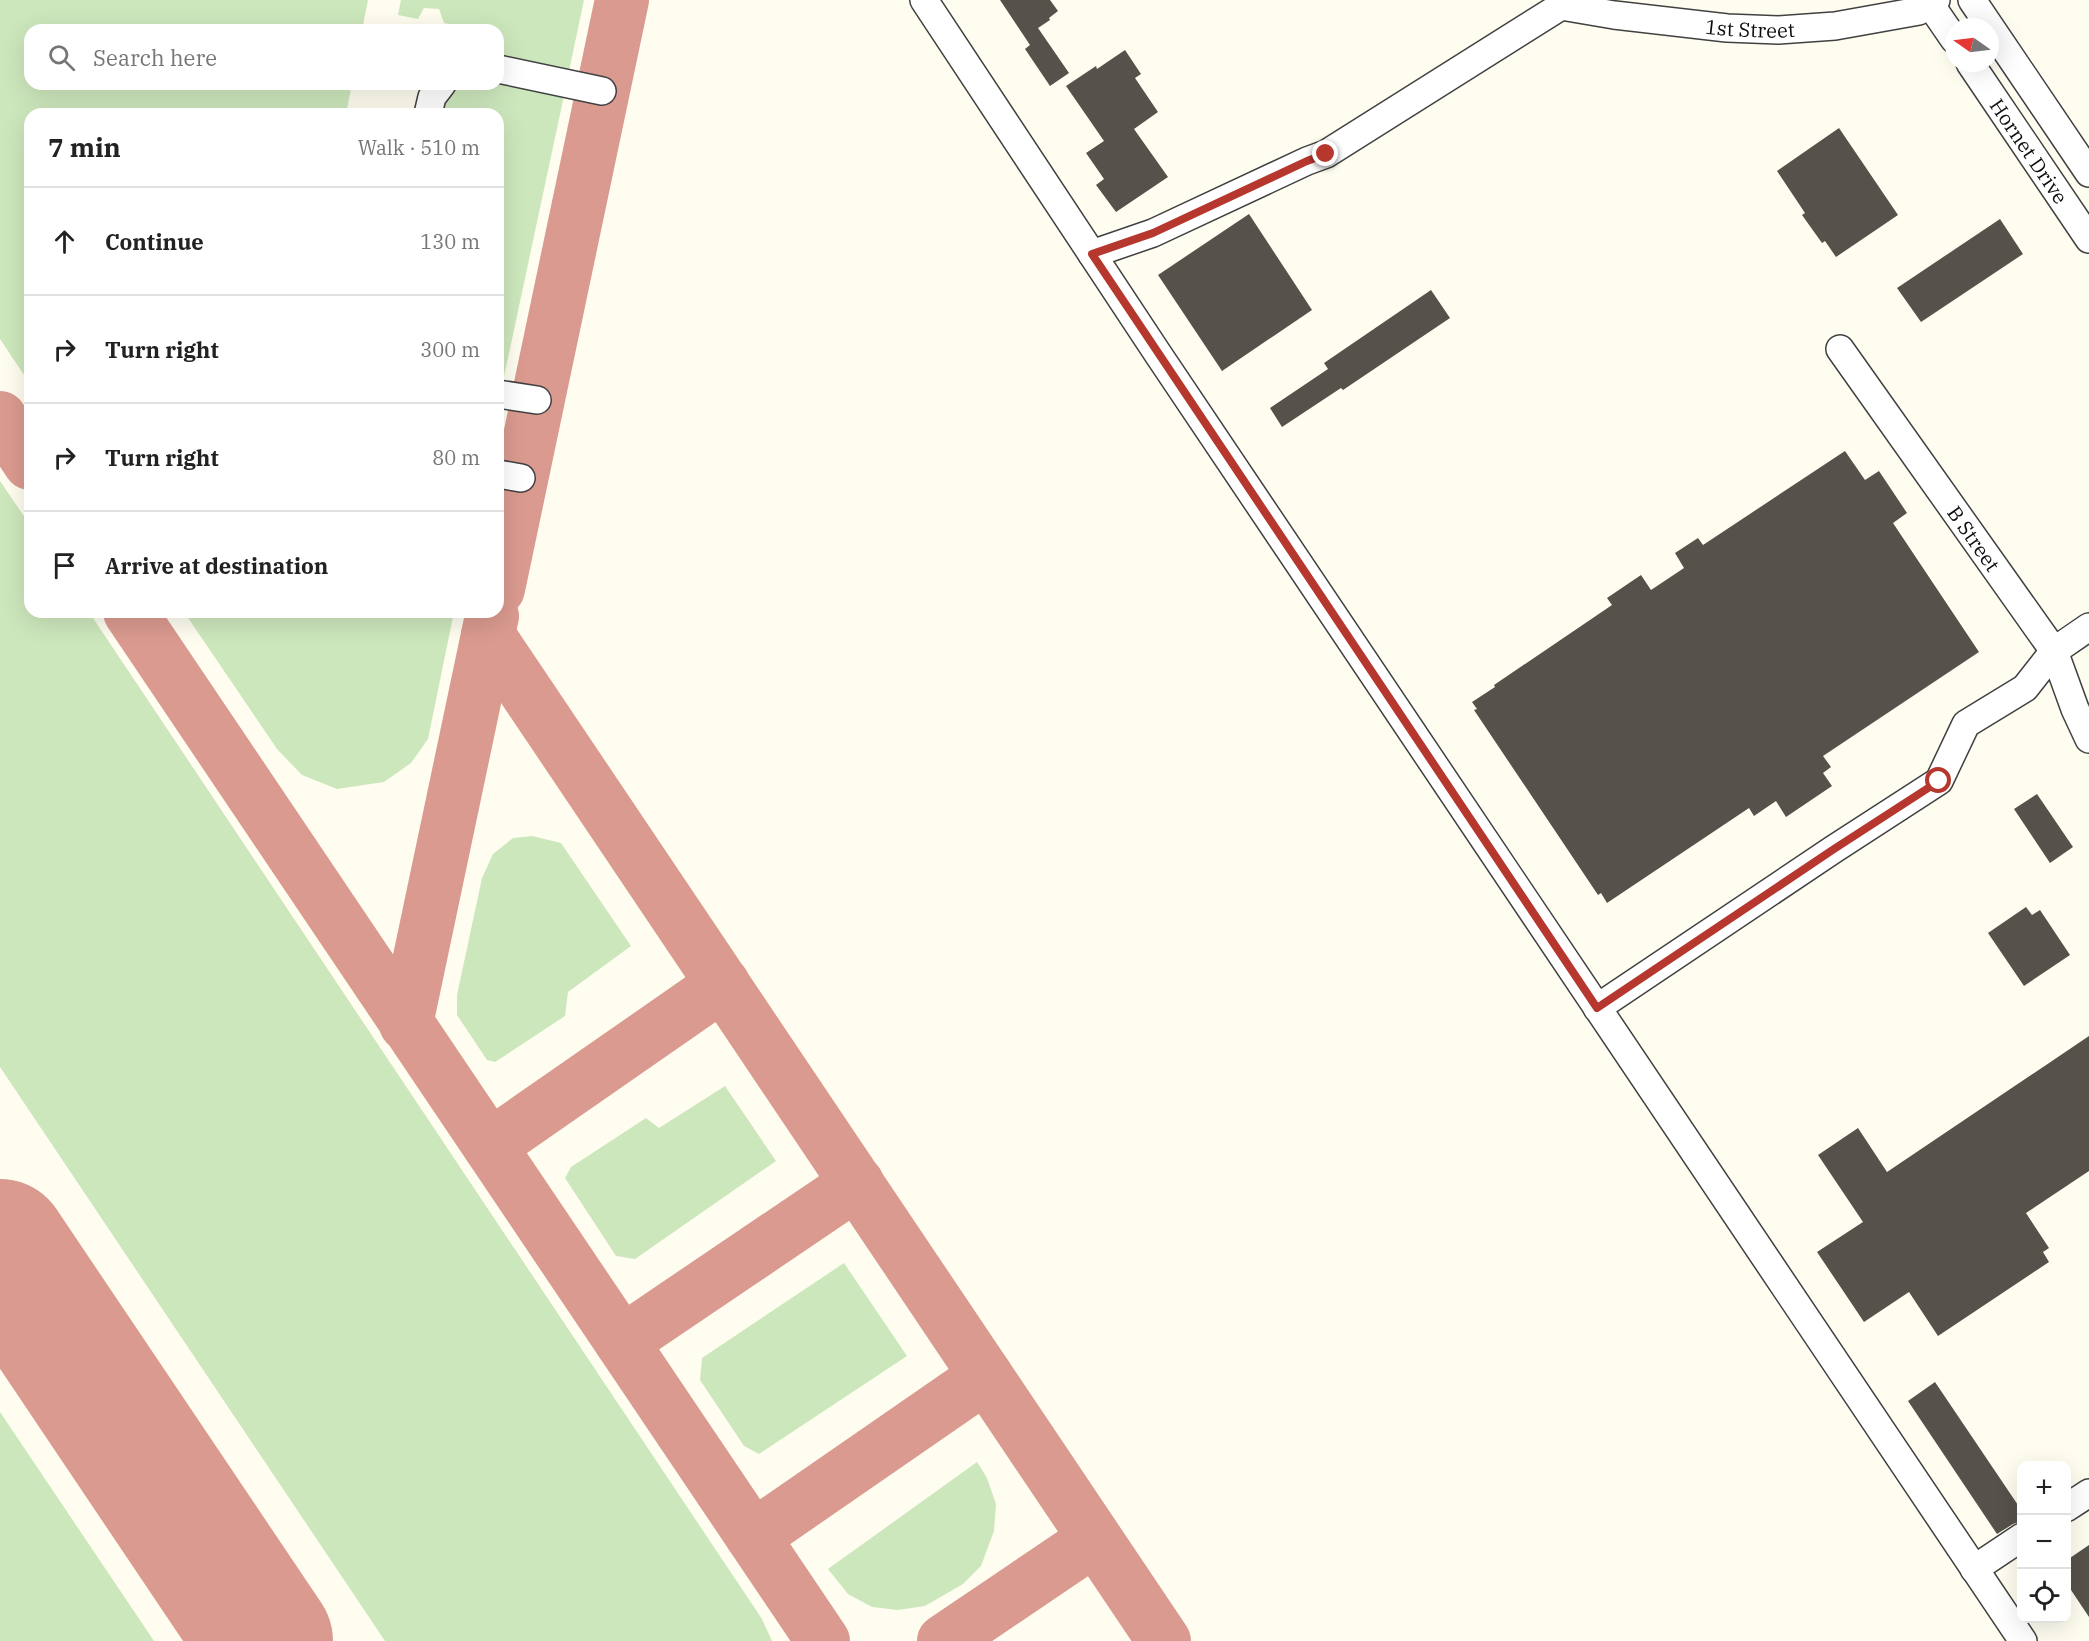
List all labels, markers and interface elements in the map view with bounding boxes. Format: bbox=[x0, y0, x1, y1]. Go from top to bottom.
street label: 1st Street bbox=[1704, 12, 1796, 44]
north arrow bbox=[1945, 18, 1999, 72]
search box bbox=[24, 24, 504, 90]
icon: search bbox=[45, 41, 78, 74]
text: Search here bbox=[93, 43, 217, 72]
street label: Hornet Drive bbox=[1984, 93, 2075, 209]
text: 7 min bbox=[48, 130, 121, 164]
text: Walk · 510 m bbox=[358, 134, 480, 161]
route end bbox=[1312, 140, 1338, 166]
icon: ahead bbox=[48, 225, 81, 258]
text: Continue bbox=[105, 227, 204, 256]
text: 130 m bbox=[420, 228, 480, 255]
icon: right bbox=[48, 333, 81, 366]
text: Turn right bbox=[105, 335, 219, 364]
text: 300 m bbox=[420, 336, 480, 363]
icon: right bbox=[48, 441, 81, 474]
text: Turn right bbox=[105, 443, 219, 472]
text: 80 m bbox=[432, 444, 480, 471]
street label: B Street bbox=[1942, 500, 2007, 576]
icon: arrive bbox=[48, 549, 81, 582]
text: Arrive at destination bbox=[105, 551, 328, 580]
route start bbox=[1925, 767, 1951, 793]
map controls bbox=[2017, 1461, 2071, 1623]
button: + bbox=[2017, 1461, 2071, 1515]
button: − bbox=[2017, 1515, 2071, 1569]
button: locate bbox=[2017, 1569, 2071, 1623]

